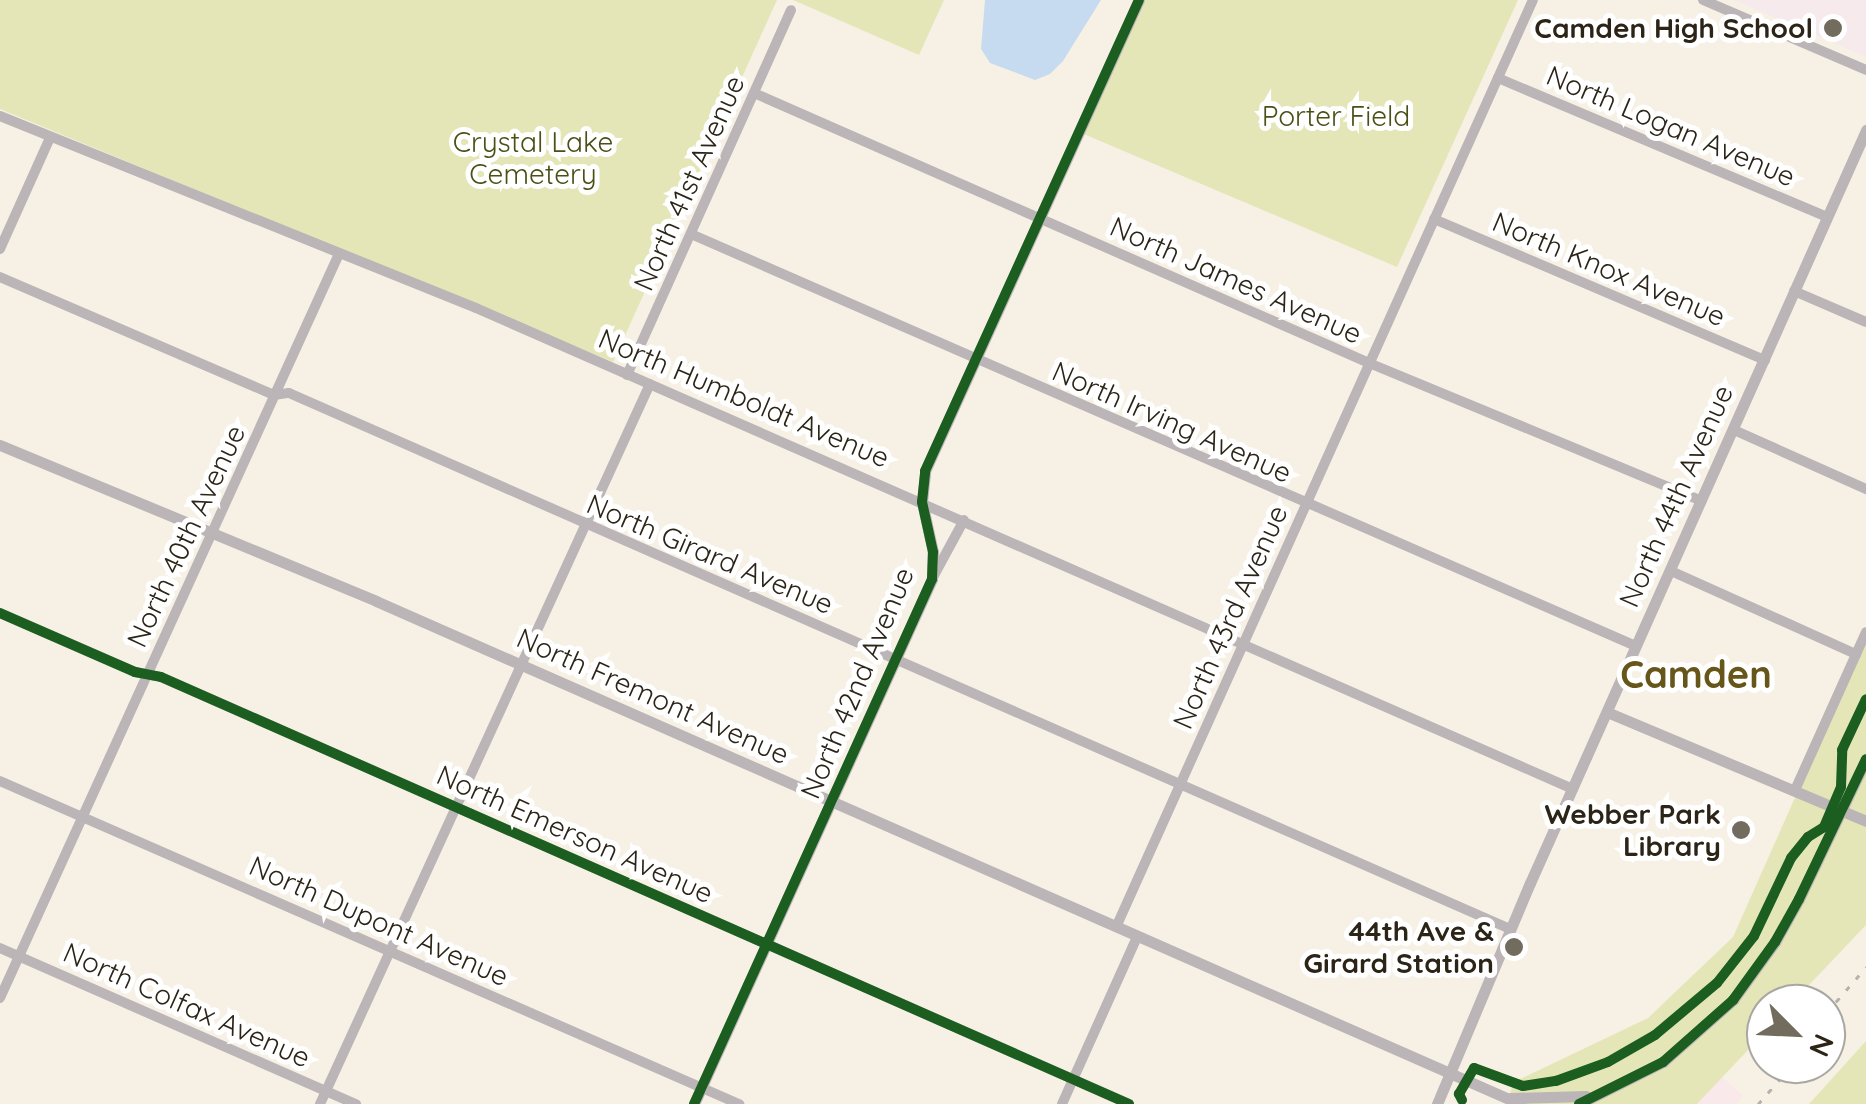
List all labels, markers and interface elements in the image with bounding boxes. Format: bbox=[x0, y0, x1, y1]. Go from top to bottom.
place label: Camden High School bbox=[1534, 11, 1813, 45]
marker: Camden High School bbox=[1822, 17, 1844, 39]
street label: North Logan Avenue bbox=[1542, 58, 1800, 194]
street label: North 41st Avenue bbox=[626, 70, 752, 296]
park label: Porter Field bbox=[1262, 99, 1410, 133]
park label: Crystal Lake Cemetery bbox=[453, 125, 613, 191]
street label: North Knox Avenue bbox=[1488, 205, 1730, 333]
street label: North James Avenue bbox=[1105, 209, 1367, 351]
street label: North Humboldt Avenue bbox=[594, 321, 894, 475]
street label: North Irving Avenue bbox=[1047, 354, 1297, 490]
street label: North 44th Avenue bbox=[1612, 380, 1740, 612]
street label: North 40th Avenue bbox=[120, 420, 252, 652]
street label: North Girard Avenue bbox=[582, 487, 838, 621]
street label: North 43rd Avenue bbox=[1166, 500, 1294, 734]
street label: North 42nd Avenue bbox=[793, 562, 921, 804]
street label: North Fremont Avenue bbox=[512, 621, 794, 771]
district label: Camden bbox=[1620, 652, 1772, 698]
street label: North Emerson Avenue bbox=[432, 758, 718, 910]
place label: Webber Park Library bbox=[1544, 797, 1721, 863]
marker: Webber Park Library bbox=[1730, 819, 1752, 841]
street label: North Dupont Avenue bbox=[244, 849, 514, 993]
place label: 44th Ave & Girard Station bbox=[1304, 914, 1494, 980]
street label: North Colfax Avenue bbox=[58, 935, 316, 1075]
marker: 44th Ave & Girard Station bbox=[1503, 936, 1525, 958]
north arrow bbox=[1746, 984, 1846, 1084]
text: N bbox=[1802, 1029, 1842, 1062]

